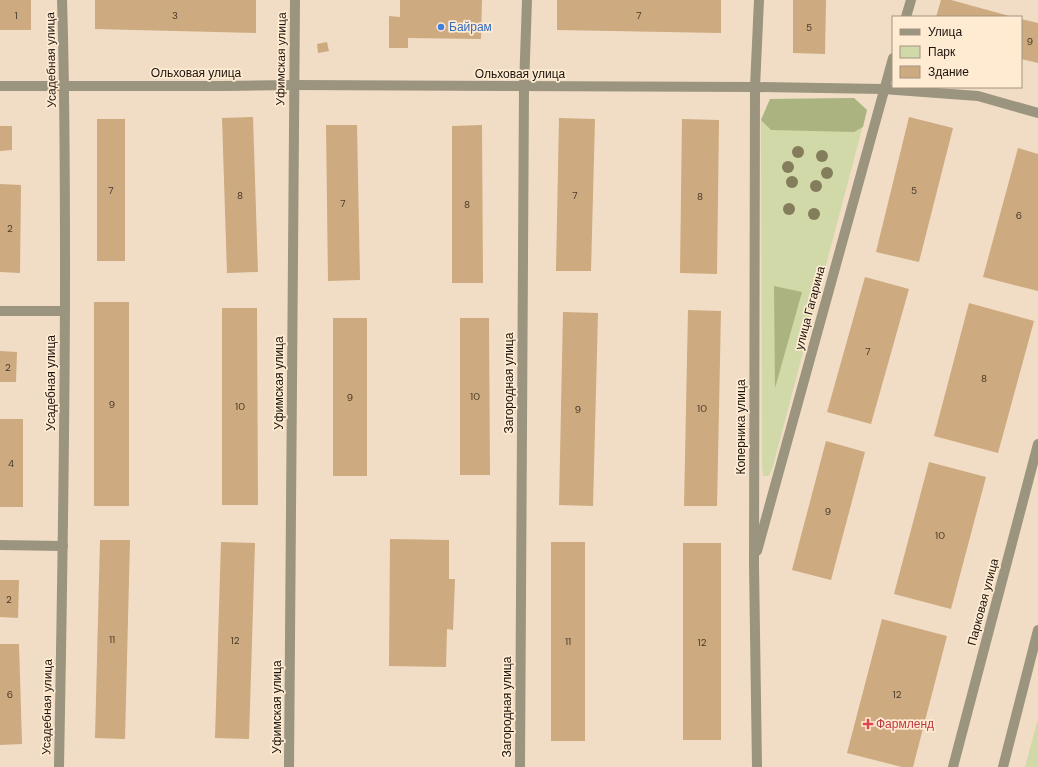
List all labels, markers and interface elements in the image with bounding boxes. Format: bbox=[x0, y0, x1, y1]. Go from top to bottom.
house number: 1 bbox=[14, 9, 18, 22]
house number: 3 bbox=[172, 9, 178, 22]
house number: 7 bbox=[636, 9, 642, 22]
street label: Усадебная улица bbox=[42, 12, 60, 108]
street label: Уфимская улица bbox=[272, 12, 290, 106]
legend bbox=[892, 16, 1022, 88]
place label: Байрам bbox=[449, 19, 492, 35]
house number: 5 bbox=[806, 21, 812, 34]
marker: Байрам bbox=[436, 22, 446, 32]
text: Улица bbox=[928, 24, 962, 40]
house number: 9 bbox=[1027, 35, 1033, 48]
text: Парк bbox=[928, 44, 956, 60]
text: Здание bbox=[928, 64, 969, 80]
street label: Ольховая улица bbox=[151, 65, 242, 81]
street label: Ольховая улица bbox=[475, 66, 566, 82]
house number: 7 bbox=[108, 184, 114, 197]
house number: 5 bbox=[911, 184, 917, 197]
house number: 8 bbox=[237, 189, 243, 202]
house number: 7 bbox=[572, 189, 578, 202]
house number: 8 bbox=[697, 190, 703, 203]
house number: 7 bbox=[340, 197, 346, 210]
house number: 8 bbox=[464, 198, 470, 211]
house number: 6 bbox=[1016, 209, 1022, 222]
house number: 2 bbox=[7, 222, 13, 235]
street label: улица Гагарина bbox=[791, 264, 829, 352]
street label: Загородная улица bbox=[501, 332, 517, 433]
street label: Усадебная улица bbox=[43, 335, 59, 431]
street label: Уфимская улица bbox=[271, 336, 287, 430]
house number: 7 bbox=[865, 345, 871, 358]
house number: 2 bbox=[5, 361, 11, 374]
house number: 8 bbox=[981, 372, 987, 385]
street label: Коперника улица bbox=[733, 379, 749, 475]
house number: 10 bbox=[470, 390, 480, 403]
house number: 9 bbox=[347, 391, 353, 404]
house number: 9 bbox=[109, 398, 115, 411]
house number: 10 bbox=[235, 400, 245, 413]
house number: 10 bbox=[697, 402, 707, 415]
house number: 9 bbox=[575, 403, 581, 416]
house number: 4 bbox=[8, 457, 14, 470]
house number: 9 bbox=[825, 505, 831, 518]
house number: 10 bbox=[935, 529, 945, 542]
street label: Парковая улица bbox=[964, 556, 1002, 647]
house number: 2 bbox=[6, 593, 12, 606]
house number: 11 bbox=[109, 633, 115, 646]
house number: 12 bbox=[231, 634, 240, 647]
house number: 11 bbox=[565, 635, 571, 648]
house number: 12 bbox=[698, 636, 707, 649]
street label: Загородная улица bbox=[499, 656, 515, 757]
street label: Усадебная улица bbox=[38, 659, 56, 755]
street label: Уфимская улица bbox=[269, 660, 285, 754]
house number: 6 bbox=[7, 688, 13, 701]
house number: 12 bbox=[893, 688, 902, 701]
place label: Фармленд bbox=[876, 716, 934, 732]
marker: Фармленд bbox=[863, 719, 873, 729]

